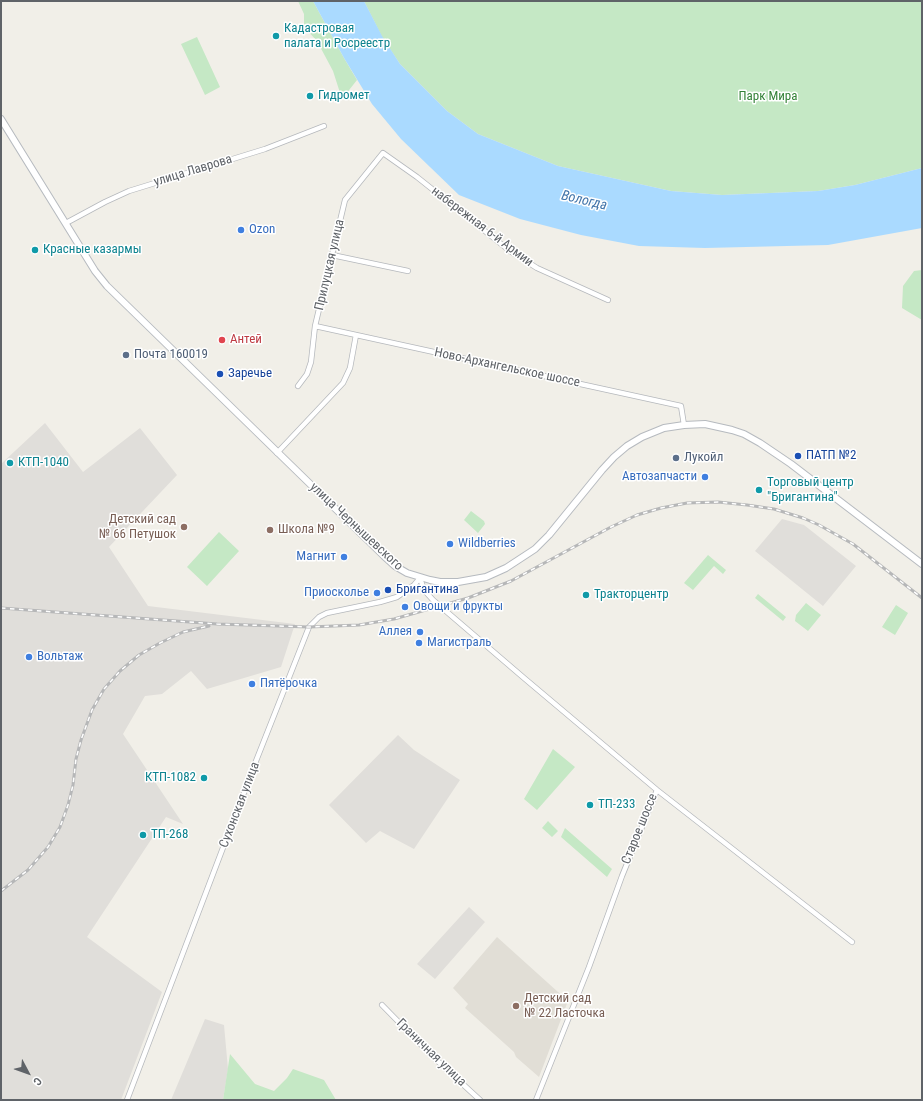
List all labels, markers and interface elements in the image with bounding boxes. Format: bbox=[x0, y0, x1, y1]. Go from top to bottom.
place label: Кадастровая палата и Росреестр bbox=[284, 21, 390, 52]
marker: Кадастровая палата и Росреестр bbox=[271, 31, 281, 41]
place label: Гидромет bbox=[318, 88, 370, 104]
park label: Парк Мира bbox=[738, 89, 798, 105]
marker: Гидромет bbox=[305, 91, 315, 101]
street label: улица Лаврова bbox=[152, 152, 234, 190]
street label: набережная 6-й Армии bbox=[428, 184, 536, 270]
water label: Вологда bbox=[560, 188, 608, 214]
street label: Прилуцкая улица bbox=[312, 218, 348, 312]
place label: Ozon bbox=[249, 222, 275, 238]
marker: Ozon bbox=[236, 225, 246, 235]
place label: Красные казармы bbox=[43, 242, 141, 258]
marker: Красные казармы bbox=[30, 245, 40, 255]
place label: Антей bbox=[230, 332, 262, 348]
marker: Антей bbox=[217, 335, 227, 345]
street label: Ново-Архангельское шоссе bbox=[433, 345, 581, 391]
place label: Почта 160019 bbox=[134, 347, 208, 363]
marker: Почта 160019 bbox=[121, 350, 131, 360]
place label: Заречье bbox=[228, 366, 272, 382]
marker: Заречье bbox=[215, 369, 225, 379]
place label: ПАТП №2 bbox=[806, 448, 857, 464]
place label: Лукойл bbox=[684, 450, 723, 466]
marker: ПАТП №2 bbox=[793, 451, 803, 461]
marker: Лукойл bbox=[671, 453, 681, 463]
place label: КТП-1040 bbox=[18, 455, 69, 471]
marker: КТП-1040 bbox=[5, 458, 15, 468]
place label: Автозапчасти bbox=[622, 469, 697, 485]
marker: Автозапчасти bbox=[700, 472, 710, 482]
place label: Торговый центр "Бригантина" bbox=[767, 475, 854, 506]
street label: улица Чернышевского bbox=[306, 480, 406, 574]
marker: Торговый центр "Бригантина" bbox=[754, 485, 764, 495]
place label: Детский сад № 66 Петушок bbox=[99, 512, 176, 543]
marker: Детский сад № 66 Петушок bbox=[179, 522, 189, 532]
place label: Школа №9 bbox=[278, 522, 335, 538]
marker: Школа №9 bbox=[265, 525, 275, 535]
place label: Wildberries bbox=[458, 536, 516, 552]
marker: Wildberries bbox=[445, 539, 455, 549]
place label: Магнит bbox=[296, 549, 336, 565]
marker: Магнит bbox=[339, 552, 349, 562]
place label: Бригантина bbox=[396, 582, 459, 598]
place label: Приосколье bbox=[304, 585, 369, 601]
marker: Бригантина bbox=[383, 585, 393, 595]
place label: Тракторцентр bbox=[594, 587, 669, 603]
marker: Приосколье bbox=[372, 588, 382, 598]
marker: Тракторцентр bbox=[581, 590, 591, 600]
place label: Овощи и фрукты bbox=[413, 599, 503, 615]
marker: Овощи и фрукты bbox=[400, 602, 410, 612]
place label: Аллея bbox=[379, 624, 412, 640]
marker: Аллея bbox=[415, 627, 425, 637]
place label: Магистраль bbox=[427, 635, 492, 651]
marker: Магистраль bbox=[414, 638, 424, 648]
place label: Вольтаж bbox=[37, 649, 83, 665]
marker: Вольтаж bbox=[24, 652, 34, 662]
place label: Пятёрочка bbox=[260, 676, 317, 692]
marker: Пятёрочка bbox=[247, 679, 257, 689]
street label: Сухонская улица bbox=[216, 760, 264, 850]
place label: КТП-1082 bbox=[145, 770, 196, 786]
marker: КТП-1082 bbox=[199, 773, 209, 783]
street label: Старое шоссе bbox=[619, 791, 661, 867]
place label: ТП-233 bbox=[598, 797, 635, 813]
marker: ТП-233 bbox=[585, 800, 595, 810]
place label: ТП-268 bbox=[151, 827, 188, 843]
marker: ТП-268 bbox=[138, 830, 148, 840]
place label: Детский сад № 22 Ласточка bbox=[524, 991, 605, 1022]
marker: Детский сад № 22 Ласточка bbox=[511, 1001, 521, 1011]
street label: Граничная улица bbox=[393, 1016, 469, 1090]
north arrow bbox=[8, 1053, 48, 1093]
text: С bbox=[30, 1075, 44, 1088]

